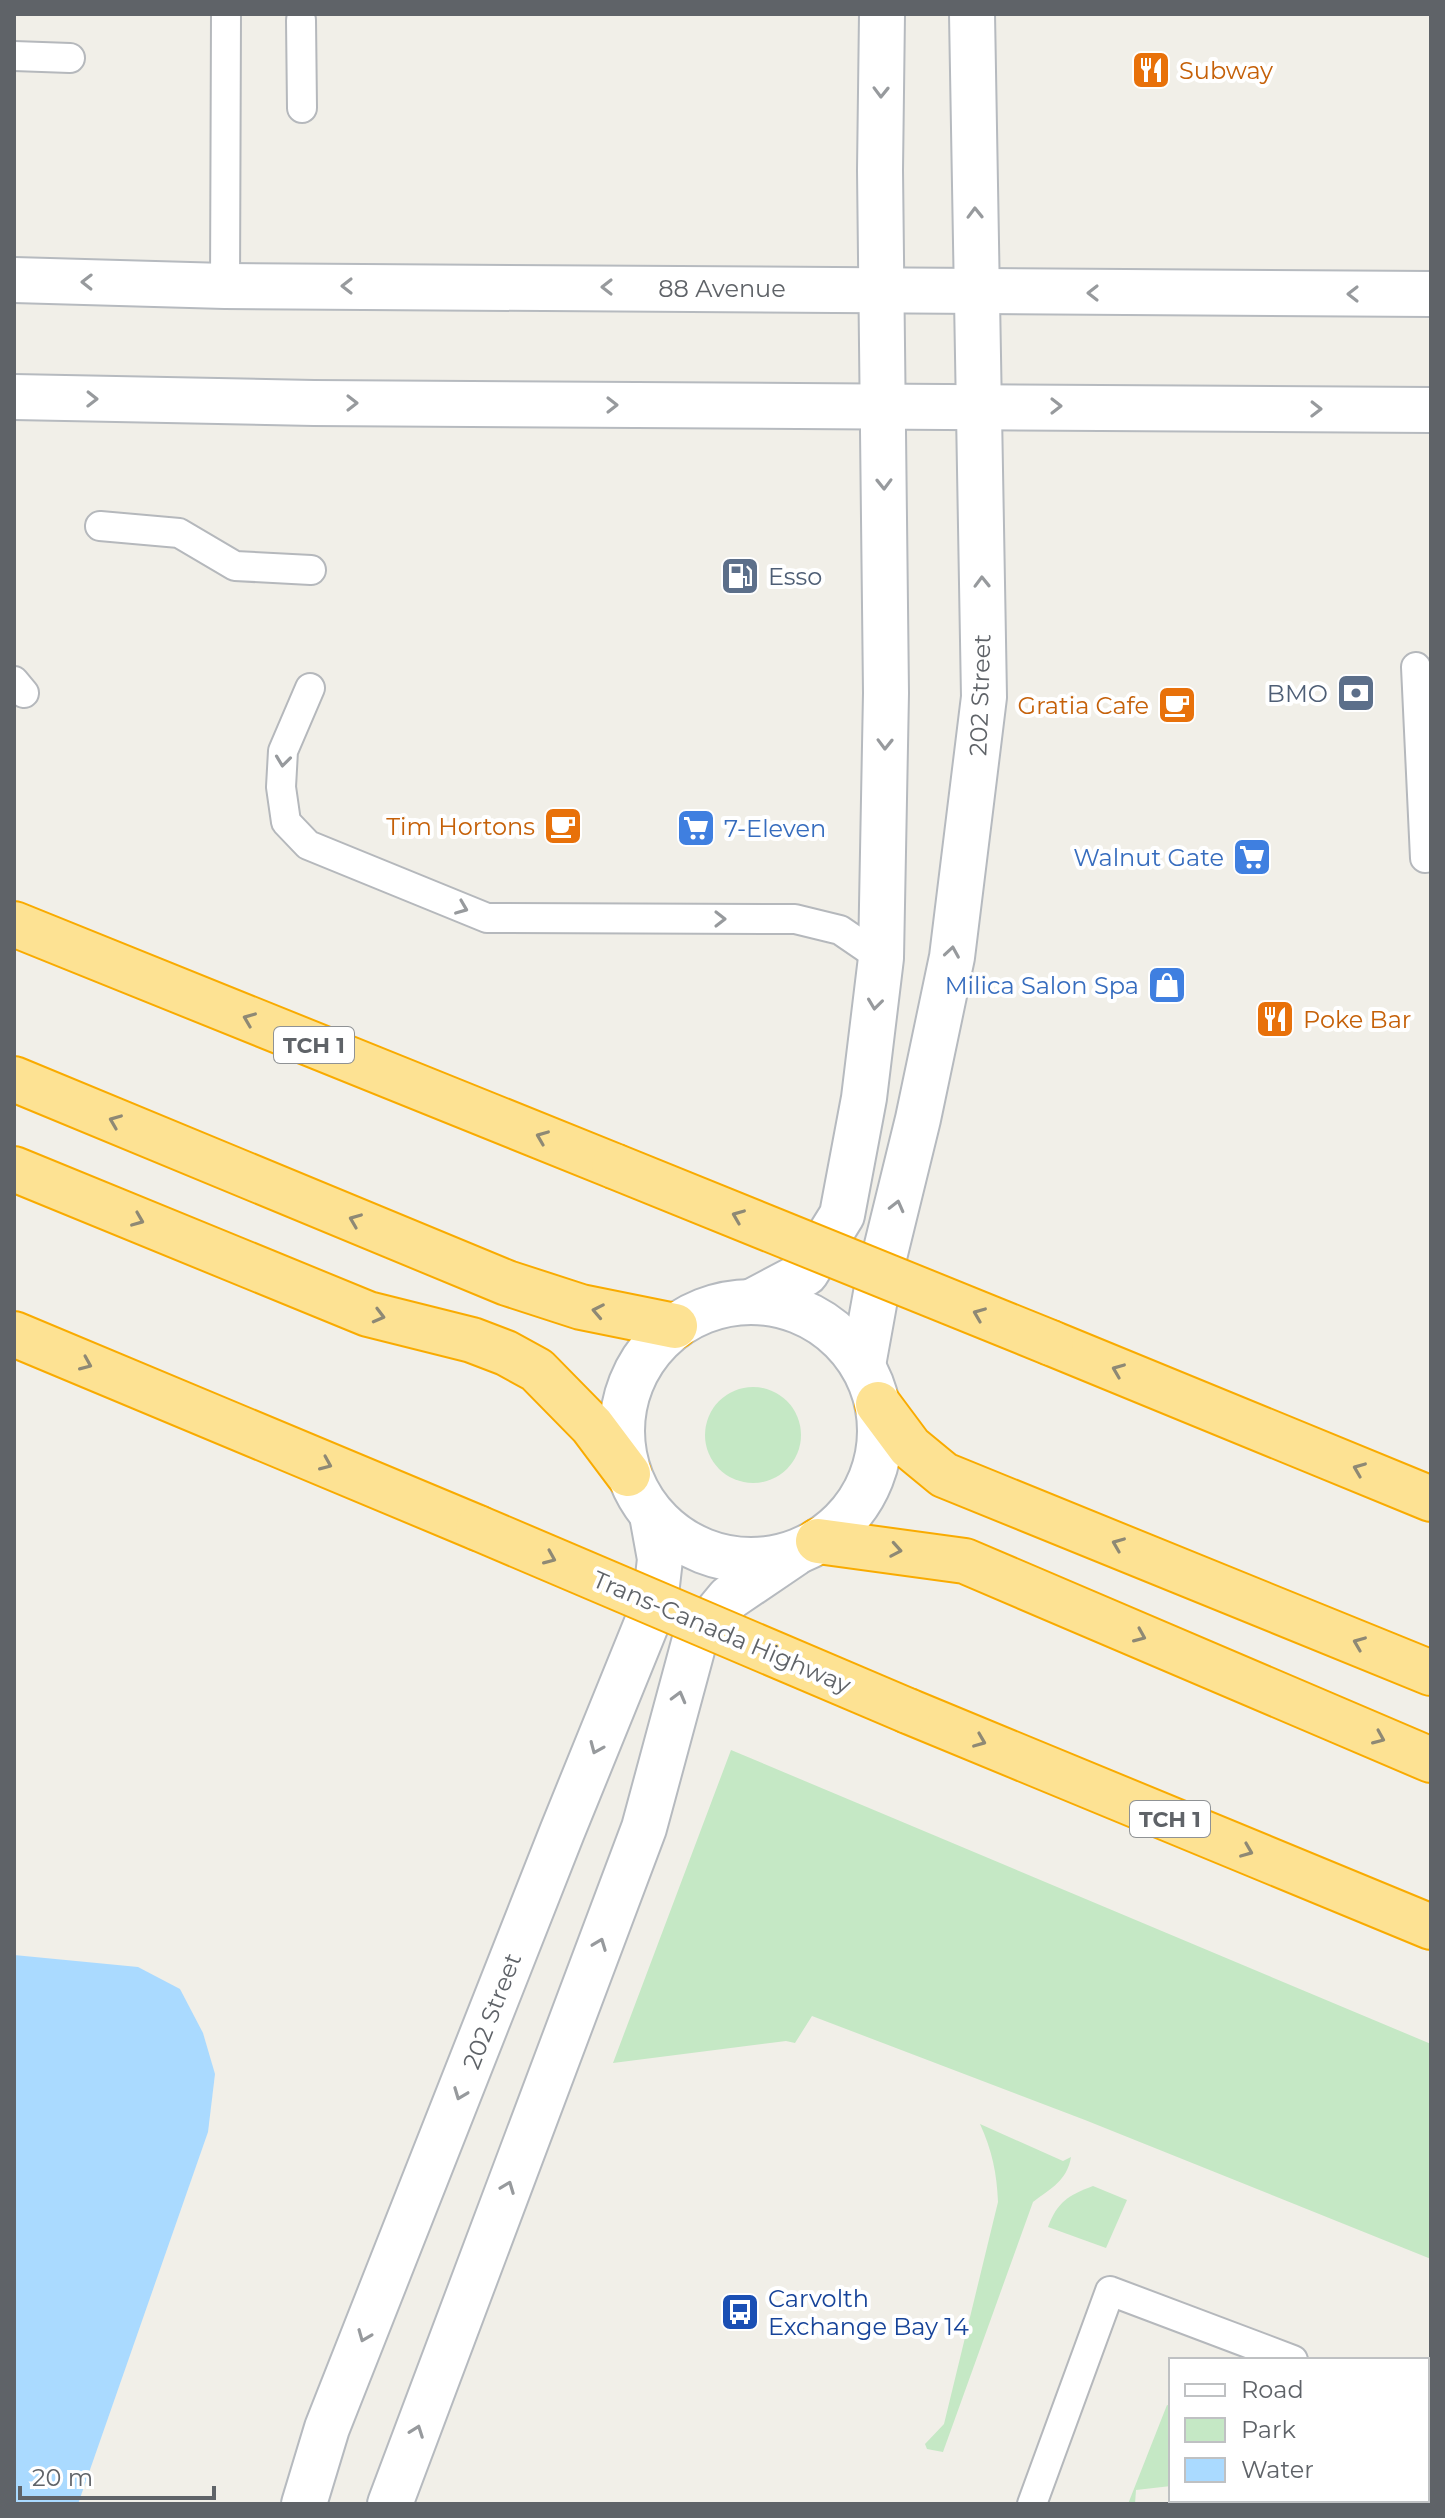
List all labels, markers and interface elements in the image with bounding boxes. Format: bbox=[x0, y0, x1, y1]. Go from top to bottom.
restaurant icon: Subway bbox=[1130, 49, 1172, 91]
place label: Subway bbox=[1179, 56, 1273, 85]
one-way arrow bbox=[872, 86, 890, 99]
one-way arrow bbox=[966, 206, 984, 219]
one-way arrow bbox=[80, 273, 93, 291]
street label: 88 Avenue bbox=[658, 274, 786, 303]
one-way arrow bbox=[340, 277, 353, 295]
one-way arrow bbox=[600, 278, 613, 296]
one-way arrow bbox=[1086, 284, 1099, 302]
one-way arrow bbox=[1346, 285, 1359, 303]
one-way arrow bbox=[86, 390, 99, 407]
one-way arrow bbox=[346, 394, 359, 412]
one-way arrow bbox=[606, 396, 619, 414]
one-way arrow bbox=[1050, 397, 1063, 415]
one-way arrow bbox=[1310, 400, 1323, 418]
one-way arrow bbox=[875, 478, 893, 491]
fuel station icon: Esso bbox=[719, 555, 761, 597]
place label: Esso bbox=[768, 562, 822, 591]
one-way arrow bbox=[973, 575, 991, 588]
street label: 202 Street bbox=[963, 633, 997, 756]
bank icon: BMO bbox=[1335, 672, 1377, 714]
place label: BMO bbox=[1267, 679, 1328, 708]
cafe icon: Gratia Cafe bbox=[1156, 684, 1198, 726]
place label: Gratia Cafe bbox=[1018, 691, 1149, 720]
one-way arrow bbox=[877, 738, 894, 751]
one-way arrow bbox=[275, 755, 292, 768]
cafe icon: Tim Hortons bbox=[542, 805, 584, 847]
supermarket icon: 7-Eleven bbox=[675, 807, 717, 849]
place label: Tim Hortons bbox=[386, 812, 535, 841]
place label: 7-Eleven bbox=[724, 814, 826, 843]
supermarket icon: Walnut Gate bbox=[1231, 836, 1273, 878]
place label: Walnut Gate bbox=[1073, 843, 1224, 872]
one-way arrow bbox=[454, 898, 468, 915]
one-way arrow bbox=[714, 910, 727, 928]
one-way arrow bbox=[943, 946, 960, 959]
shop icon: Milica Salon Spa bbox=[1146, 964, 1188, 1006]
place label: Milica Salon Spa bbox=[945, 971, 1139, 1000]
one-way arrow bbox=[867, 998, 884, 1011]
restaurant icon: Poke Bar bbox=[1254, 998, 1296, 1040]
place label: Poke Bar bbox=[1303, 1005, 1411, 1034]
one-way arrow bbox=[243, 1012, 257, 1028]
road number: TCH 1 bbox=[274, 1027, 354, 1063]
one-way arrow bbox=[109, 1114, 123, 1130]
one-way arrow bbox=[536, 1130, 550, 1147]
one-way arrow bbox=[887, 1200, 904, 1214]
one-way arrow bbox=[130, 1210, 144, 1226]
one-way arrow bbox=[732, 1210, 746, 1226]
one-way arrow bbox=[349, 1213, 363, 1230]
one-way arrow bbox=[591, 1303, 605, 1320]
one-way arrow bbox=[372, 1307, 386, 1324]
one-way arrow bbox=[973, 1307, 987, 1324]
one-way arrow bbox=[78, 1354, 92, 1371]
one-way arrow bbox=[1112, 1364, 1126, 1380]
one-way arrow bbox=[318, 1455, 332, 1471]
one-way arrow bbox=[1353, 1462, 1367, 1479]
one-way arrow bbox=[1112, 1538, 1127, 1554]
one-way arrow bbox=[889, 1541, 903, 1558]
one-way arrow bbox=[542, 1549, 556, 1565]
street label: Trans-Canada Highway bbox=[589, 1564, 855, 1700]
one-way arrow bbox=[1132, 1626, 1146, 1642]
one-way arrow bbox=[1353, 1637, 1367, 1653]
one-way arrow bbox=[670, 1690, 687, 1704]
one-way arrow bbox=[1371, 1728, 1385, 1744]
one-way arrow bbox=[972, 1731, 986, 1747]
one-way arrow bbox=[590, 1740, 606, 1754]
road number: TCH 1 bbox=[1130, 1801, 1210, 1837]
one-way arrow bbox=[1239, 1841, 1253, 1857]
one-way arrow bbox=[590, 1938, 607, 1952]
street label: 202 Street bbox=[457, 1949, 527, 2073]
one-way arrow bbox=[453, 2086, 470, 2100]
one-way arrow bbox=[498, 2181, 515, 2195]
place label: Carvolth Exchange Bay 14 bbox=[768, 2284, 969, 2341]
bus stop icon: Carvolth Exchange Bay 14 bbox=[719, 2291, 761, 2333]
one-way arrow bbox=[357, 2328, 374, 2342]
legend bbox=[1169, 2358, 1429, 2502]
text: Road bbox=[1241, 2375, 1304, 2404]
text: Park bbox=[1241, 2415, 1296, 2444]
one-way arrow bbox=[407, 2425, 424, 2439]
scale bar bbox=[20, 2450, 214, 2500]
text: Water bbox=[1241, 2455, 1314, 2484]
text: 20 m bbox=[32, 2463, 93, 2492]

